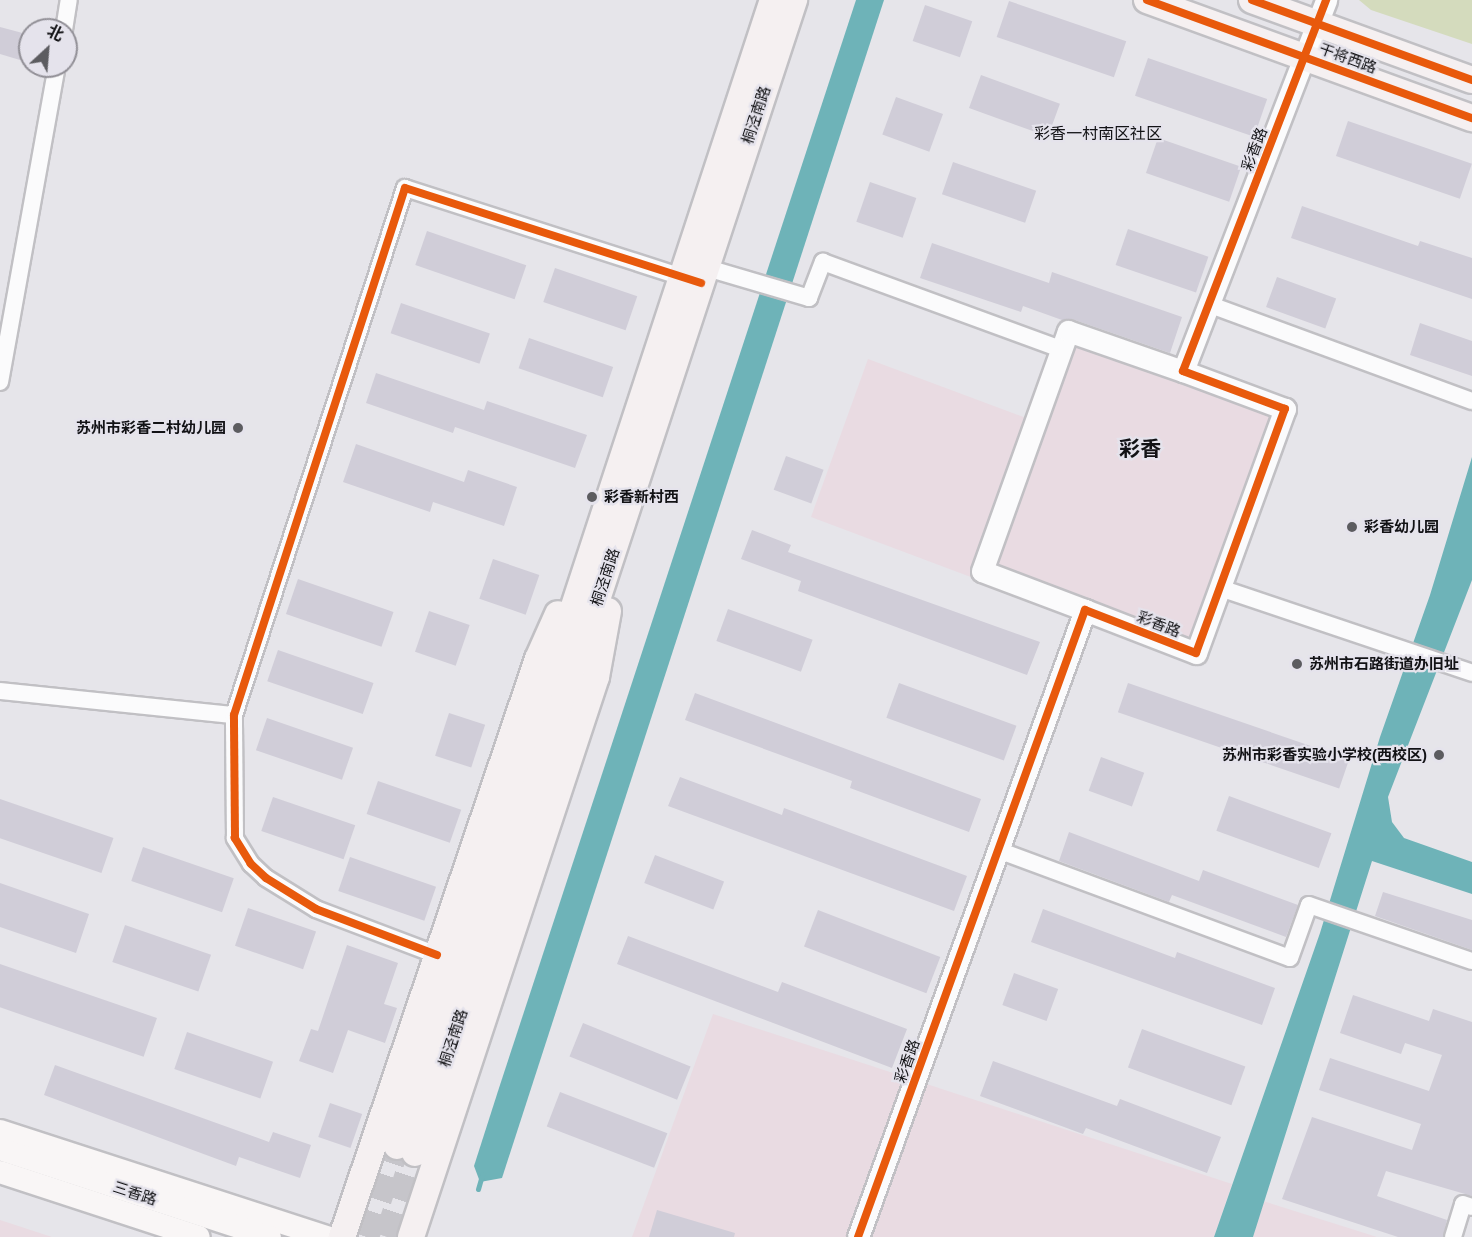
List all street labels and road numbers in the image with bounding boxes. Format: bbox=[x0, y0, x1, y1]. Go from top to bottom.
street label: 干将西路 bbox=[1317, 39, 1379, 77]
street label: 桐泾南路 bbox=[738, 84, 774, 146]
street label: 彩香路 bbox=[1238, 125, 1270, 173]
street label: 桐泾南路 bbox=[587, 546, 623, 608]
street label: 彩香路 bbox=[1135, 608, 1183, 640]
street label: 桐泾南路 bbox=[435, 1007, 471, 1069]
street label: 彩香路 bbox=[891, 1037, 923, 1085]
street label: 三香路 bbox=[111, 1177, 159, 1209]

